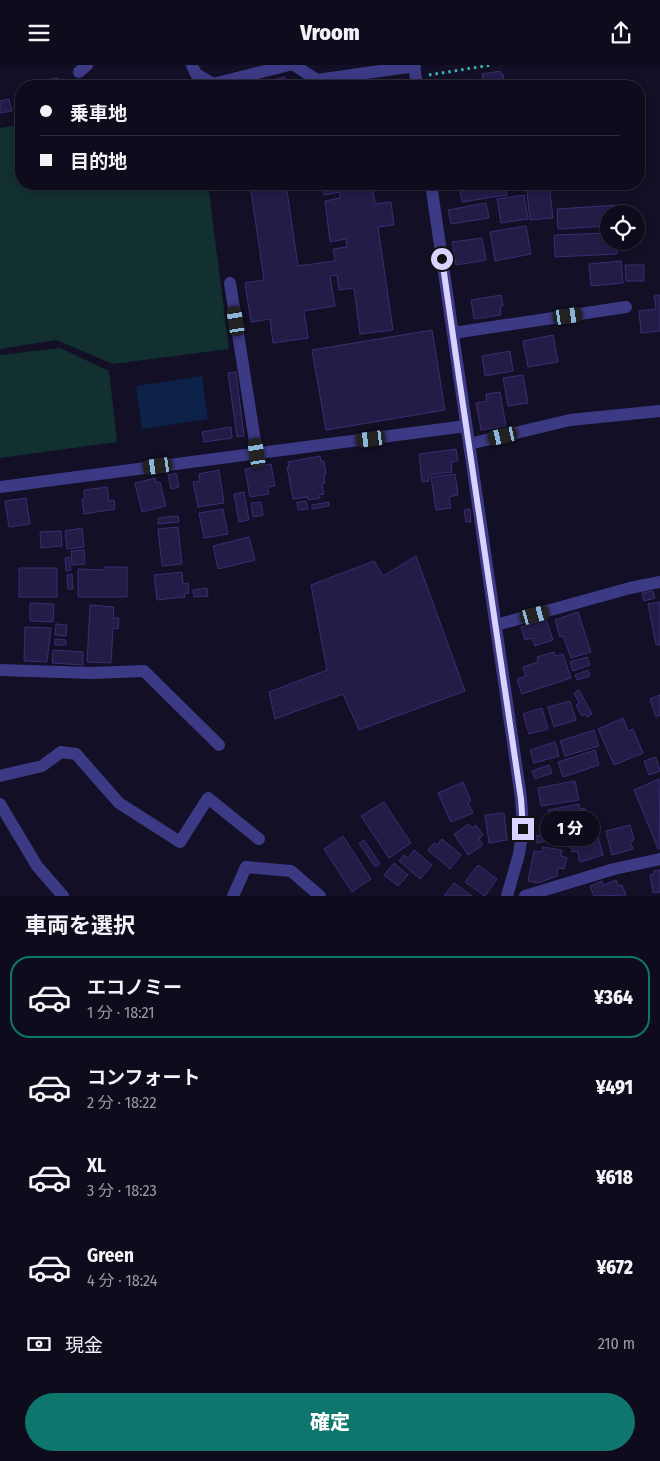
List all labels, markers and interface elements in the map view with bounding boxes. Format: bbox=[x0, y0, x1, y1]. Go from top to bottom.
icon: menu bbox=[25, 19, 53, 47]
text: Vroom bbox=[300, 19, 360, 46]
icon: share bbox=[607, 19, 635, 47]
text: 乗車地 bbox=[70, 102, 127, 125]
text: 目的地 bbox=[70, 150, 127, 173]
map controls bbox=[600, 205, 645, 250]
button: locate bbox=[600, 205, 645, 250]
route start bbox=[431, 248, 453, 270]
car bbox=[226, 305, 245, 337]
car bbox=[552, 306, 583, 326]
car bbox=[486, 425, 519, 447]
car bbox=[355, 430, 386, 448]
car bbox=[247, 437, 266, 469]
car bbox=[142, 456, 173, 476]
car bbox=[518, 604, 551, 626]
callout: 1 分 bbox=[540, 811, 600, 847]
route end bbox=[512, 818, 534, 840]
text: 1 分 bbox=[557, 819, 583, 838]
text: 車両を選択 bbox=[25, 912, 135, 939]
icon: car bbox=[27, 975, 72, 1020]
text: エコノミー bbox=[87, 976, 182, 999]
text: ¥364 bbox=[594, 986, 633, 1009]
text: 1 分 · 18:21 bbox=[87, 1003, 155, 1022]
icon: car bbox=[27, 1065, 72, 1110]
text: コンフォート bbox=[87, 1066, 200, 1089]
text: ¥491 bbox=[596, 1076, 633, 1099]
text: 2 分 · 18:22 bbox=[87, 1093, 156, 1112]
text: XL bbox=[87, 1154, 106, 1177]
icon: car bbox=[27, 1155, 72, 1200]
text: ¥618 bbox=[596, 1166, 633, 1189]
text: 3 分 · 18:23 bbox=[87, 1181, 157, 1200]
text: Green bbox=[87, 1244, 134, 1267]
icon: car bbox=[27, 1245, 72, 1290]
text: ¥672 bbox=[597, 1256, 633, 1279]
text: 4 分 · 18:24 bbox=[87, 1271, 158, 1290]
icon: cash bbox=[25, 1330, 53, 1358]
text: 現金 bbox=[65, 1334, 103, 1357]
text: 210 m bbox=[598, 1334, 635, 1353]
button: 確定 bbox=[25, 1393, 635, 1451]

